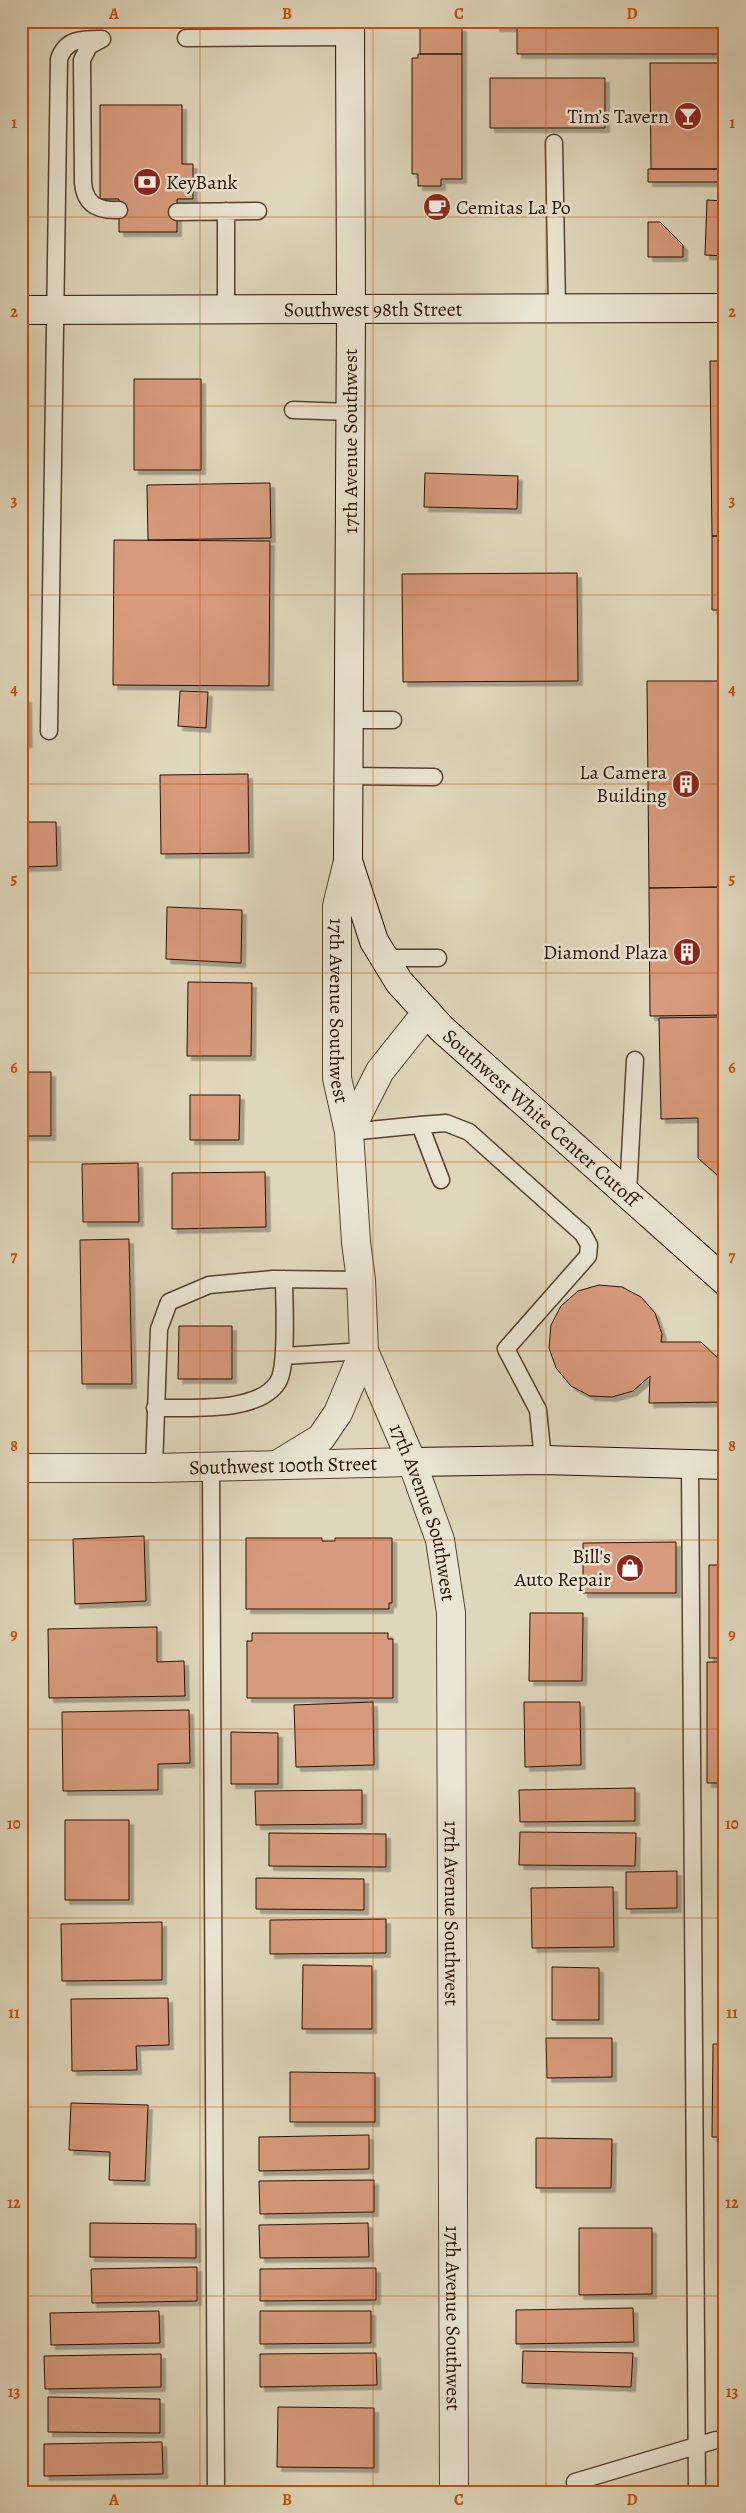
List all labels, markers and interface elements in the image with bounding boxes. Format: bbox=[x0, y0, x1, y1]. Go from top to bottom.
text: A bbox=[108, 3, 120, 25]
text: B bbox=[282, 3, 292, 25]
text: C bbox=[454, 3, 464, 25]
text: D bbox=[626, 3, 638, 25]
bar icon: Tim’s Tavern bbox=[673, 101, 703, 131]
place label: Tim’s Tavern bbox=[567, 103, 669, 130]
text: 1 bbox=[11, 112, 17, 134]
text: 1 bbox=[729, 112, 735, 134]
bank icon: KeyBank bbox=[132, 167, 162, 197]
place label: KeyBank bbox=[166, 169, 237, 196]
cafe icon: Cemitas La Po bbox=[422, 192, 452, 222]
place label: Cemitas La Po bbox=[456, 194, 571, 221]
street label: Southwest 98th Street bbox=[284, 296, 463, 323]
text: 2 bbox=[10, 301, 18, 323]
text: 2 bbox=[728, 301, 736, 323]
street label: 17th Avenue Southwest bbox=[337, 348, 364, 534]
text: 3 bbox=[11, 490, 18, 512]
text: 3 bbox=[729, 490, 736, 512]
text: 4 bbox=[10, 679, 18, 701]
text: 4 bbox=[728, 679, 736, 701]
place label: La Camera Building bbox=[579, 759, 668, 809]
building icon: La Camera Building bbox=[671, 769, 701, 799]
text: 5 bbox=[11, 868, 18, 890]
text: 5 bbox=[729, 868, 736, 890]
street label: 17th Avenue Southwest bbox=[323, 918, 355, 1106]
building icon: Diamond Plaza bbox=[672, 937, 702, 967]
place label: Diamond Plaza bbox=[543, 939, 669, 966]
street label: Southwest White Center Cutoff bbox=[437, 1023, 648, 1215]
text: 6 bbox=[10, 1057, 18, 1079]
text: 6 bbox=[728, 1057, 736, 1079]
text: 7 bbox=[11, 1246, 18, 1268]
text: 7 bbox=[729, 1246, 736, 1268]
street label: 17th Avenue Southwest bbox=[383, 1419, 462, 1603]
text: 8 bbox=[10, 1435, 18, 1457]
text: 8 bbox=[728, 1435, 736, 1457]
street label: Southwest 100th Street bbox=[189, 1450, 378, 1481]
place label: Bill's Auto Repair bbox=[514, 1543, 611, 1593]
shop icon: Bill's Auto Repair bbox=[615, 1553, 645, 1583]
text: 9 bbox=[10, 1624, 18, 1646]
text: 9 bbox=[728, 1624, 736, 1646]
text: 10 bbox=[7, 1813, 21, 1835]
text: 10 bbox=[725, 1813, 739, 1835]
street label: 17th Avenue Southwest bbox=[438, 1820, 465, 2006]
text: 11 bbox=[8, 2002, 20, 2024]
text: 11 bbox=[726, 2002, 738, 2024]
text: 12 bbox=[7, 2192, 21, 2214]
text: 12 bbox=[725, 2192, 739, 2214]
street label: 17th Avenue Southwest bbox=[439, 2225, 467, 2411]
text: 13 bbox=[8, 2381, 20, 2403]
text: 13 bbox=[726, 2381, 738, 2403]
text: A bbox=[108, 2489, 120, 2511]
text: B bbox=[282, 2489, 292, 2511]
text: C bbox=[454, 2489, 464, 2511]
text: D bbox=[626, 2489, 638, 2511]

